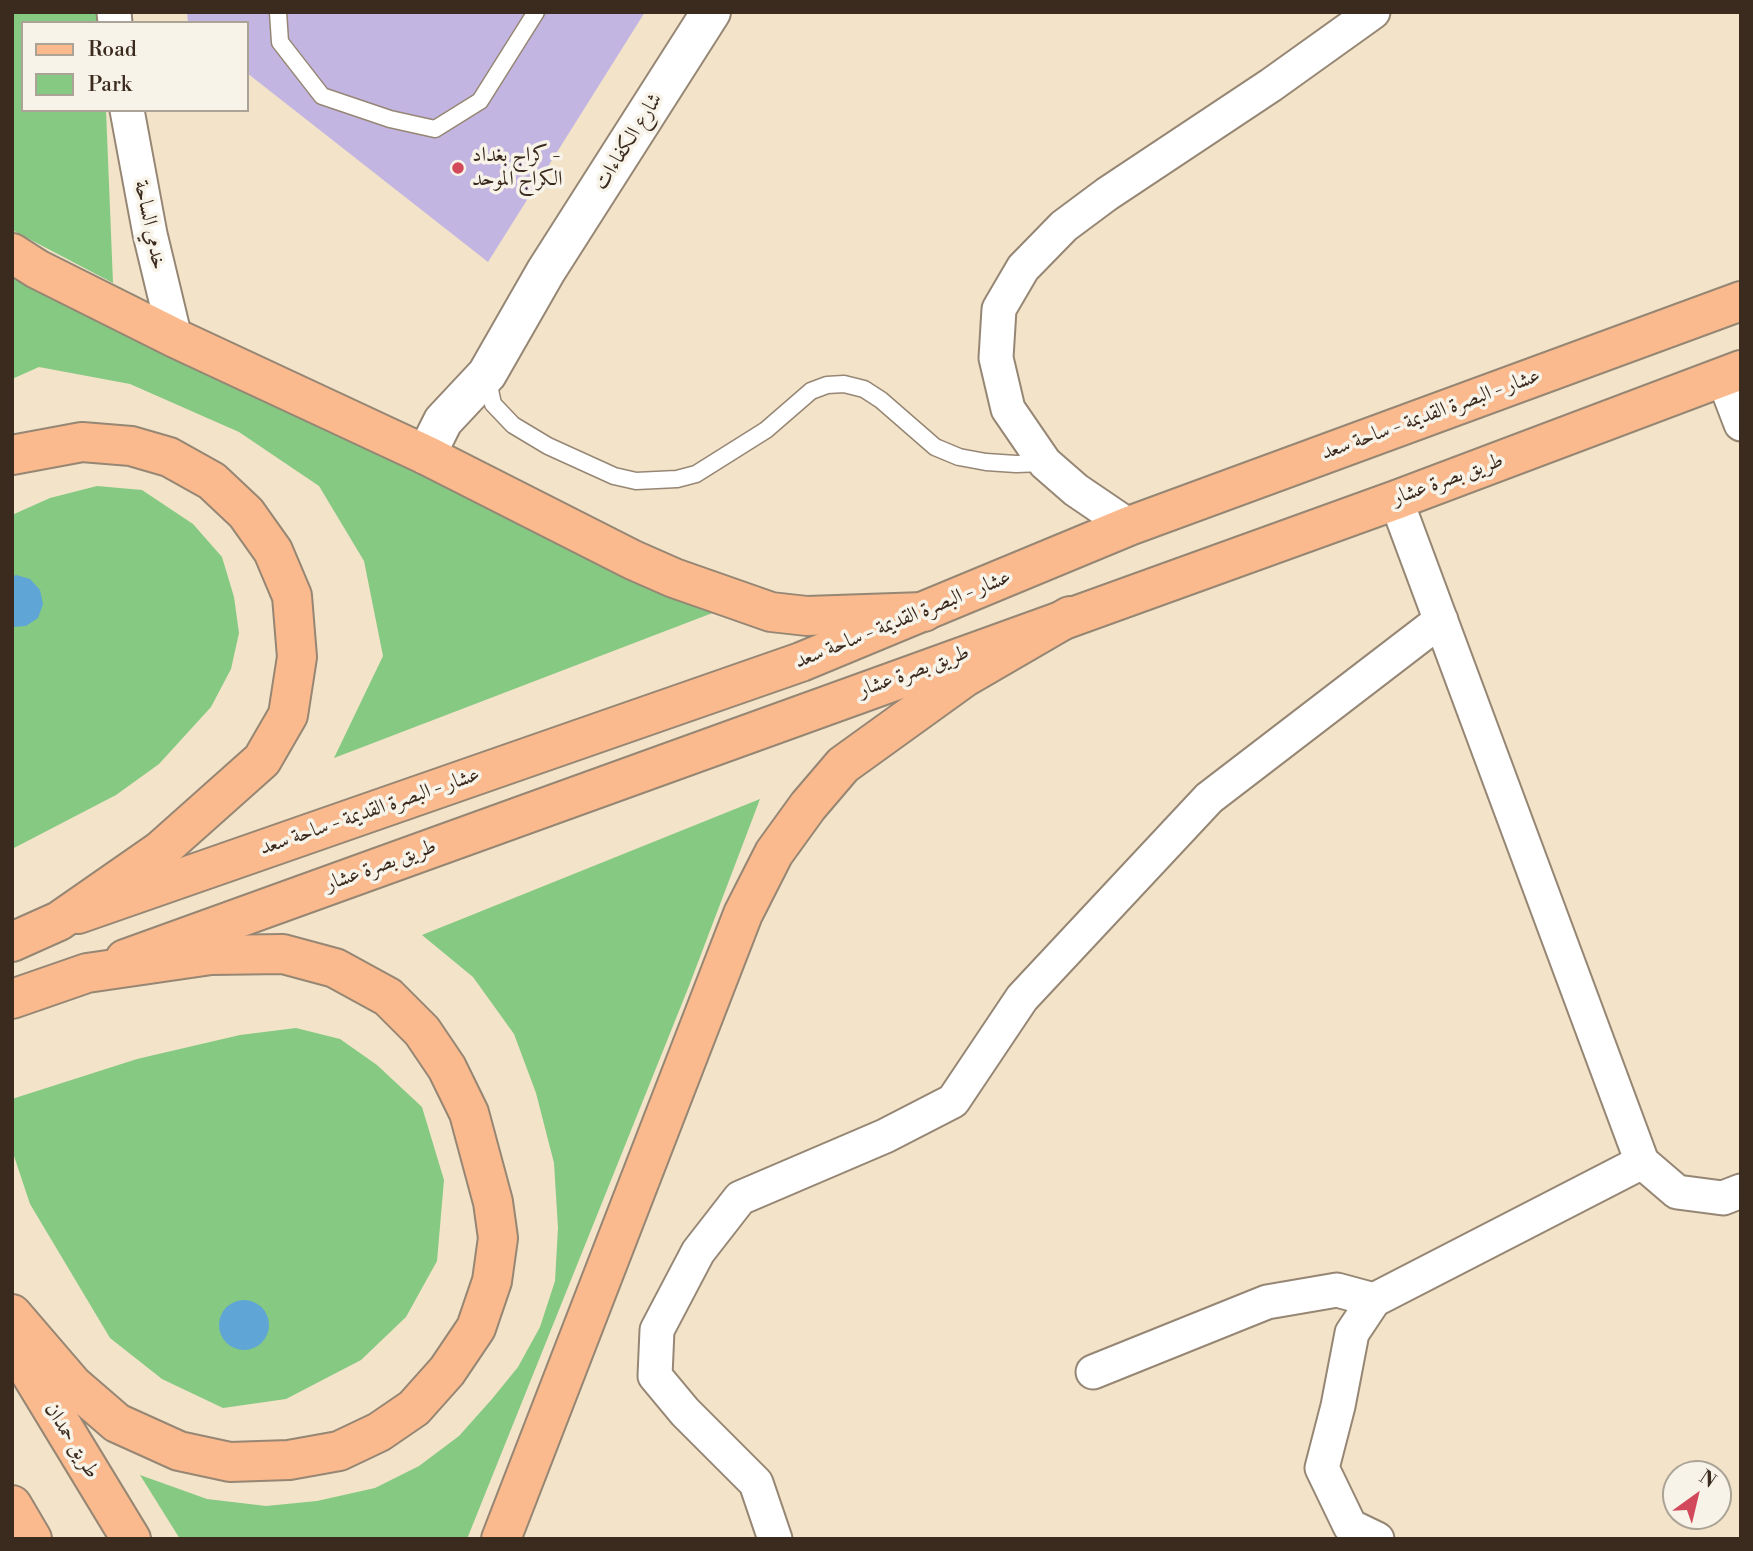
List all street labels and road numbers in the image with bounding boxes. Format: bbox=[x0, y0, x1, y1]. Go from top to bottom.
street label: شارع الكفاءات bbox=[589, 89, 669, 195]
street label: خدمي الساحة bbox=[127, 178, 171, 272]
street label: عشار - البصرة القديمة - ساحة سعد bbox=[1318, 364, 1544, 466]
street label: طريق بصرة عشار bbox=[1389, 448, 1507, 512]
street label: عشار - البصرة القديمة - ساحة سعد bbox=[791, 565, 1015, 675]
street label: طريق بصرة عشار bbox=[855, 640, 973, 704]
street label: عشار - البصرة القديمة - ساحة سعد bbox=[257, 762, 483, 862]
street label: طريق بصرة عشار bbox=[322, 834, 440, 898]
street label: طريق حمدان bbox=[38, 1398, 104, 1484]

